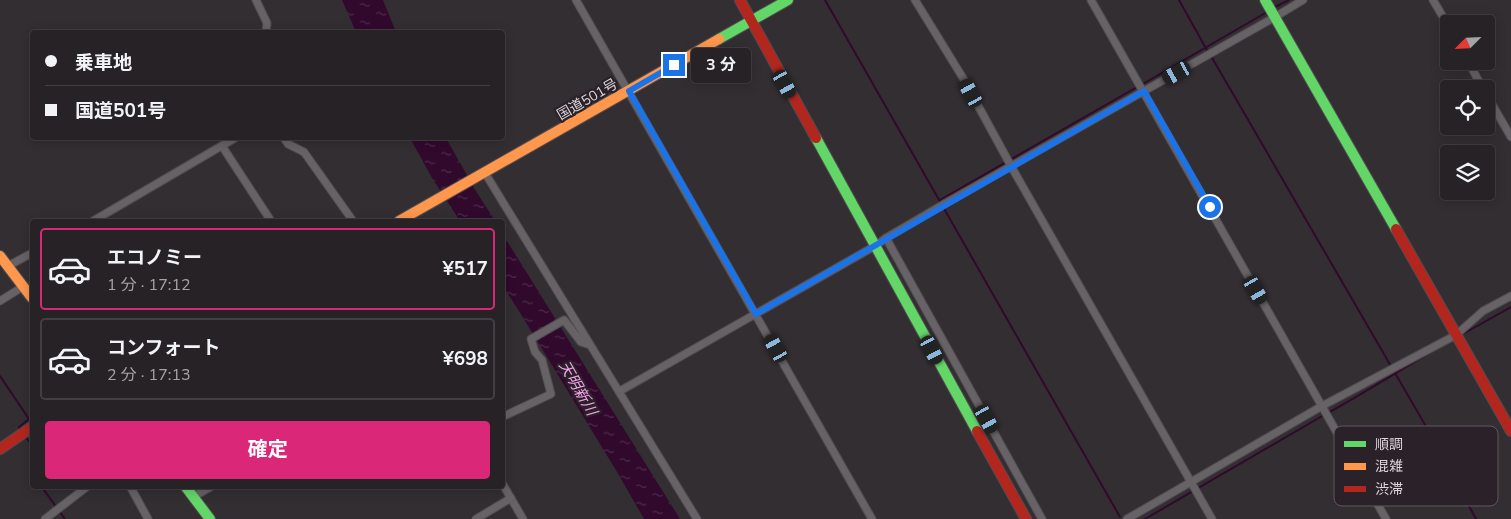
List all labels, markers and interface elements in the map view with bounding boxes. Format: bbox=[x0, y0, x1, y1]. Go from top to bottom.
north arrow bbox=[1440, 15, 1495, 70]
map controls bbox=[1440, 15, 1495, 200]
callout: 3 分 bbox=[692, 48, 752, 82]
text: 乗車地 bbox=[75, 50, 132, 76]
route end bbox=[663, 54, 685, 76]
text: 3 分 bbox=[706, 54, 736, 76]
car bbox=[1160, 59, 1193, 87]
car bbox=[771, 67, 798, 101]
street label: 国道501号 bbox=[553, 74, 621, 124]
car bbox=[957, 76, 984, 110]
button: locate bbox=[1440, 80, 1495, 135]
text: 国道501号 bbox=[75, 98, 166, 124]
button: layers bbox=[1440, 145, 1495, 200]
route start bbox=[1199, 196, 1221, 218]
text: エコノミー bbox=[107, 245, 202, 271]
icon: car bbox=[47, 247, 92, 292]
text: ¥517 bbox=[442, 256, 488, 282]
car bbox=[1242, 273, 1269, 307]
text: 1 分 · 17:12 bbox=[107, 274, 191, 296]
car bbox=[762, 331, 789, 365]
car bbox=[918, 333, 945, 367]
text: コンフォート bbox=[107, 335, 220, 361]
icon: car bbox=[47, 337, 92, 382]
text: ¥698 bbox=[442, 346, 488, 372]
water label: 天明新川 bbox=[554, 357, 603, 421]
text: 2 分 · 17:13 bbox=[107, 364, 191, 386]
car bbox=[973, 402, 1000, 436]
button: 確定 bbox=[45, 421, 490, 479]
legend bbox=[1334, 426, 1498, 506]
text: 順調 bbox=[1375, 435, 1403, 454]
text: 混雑 bbox=[1375, 457, 1403, 476]
text: 渋滞 bbox=[1375, 480, 1403, 499]

